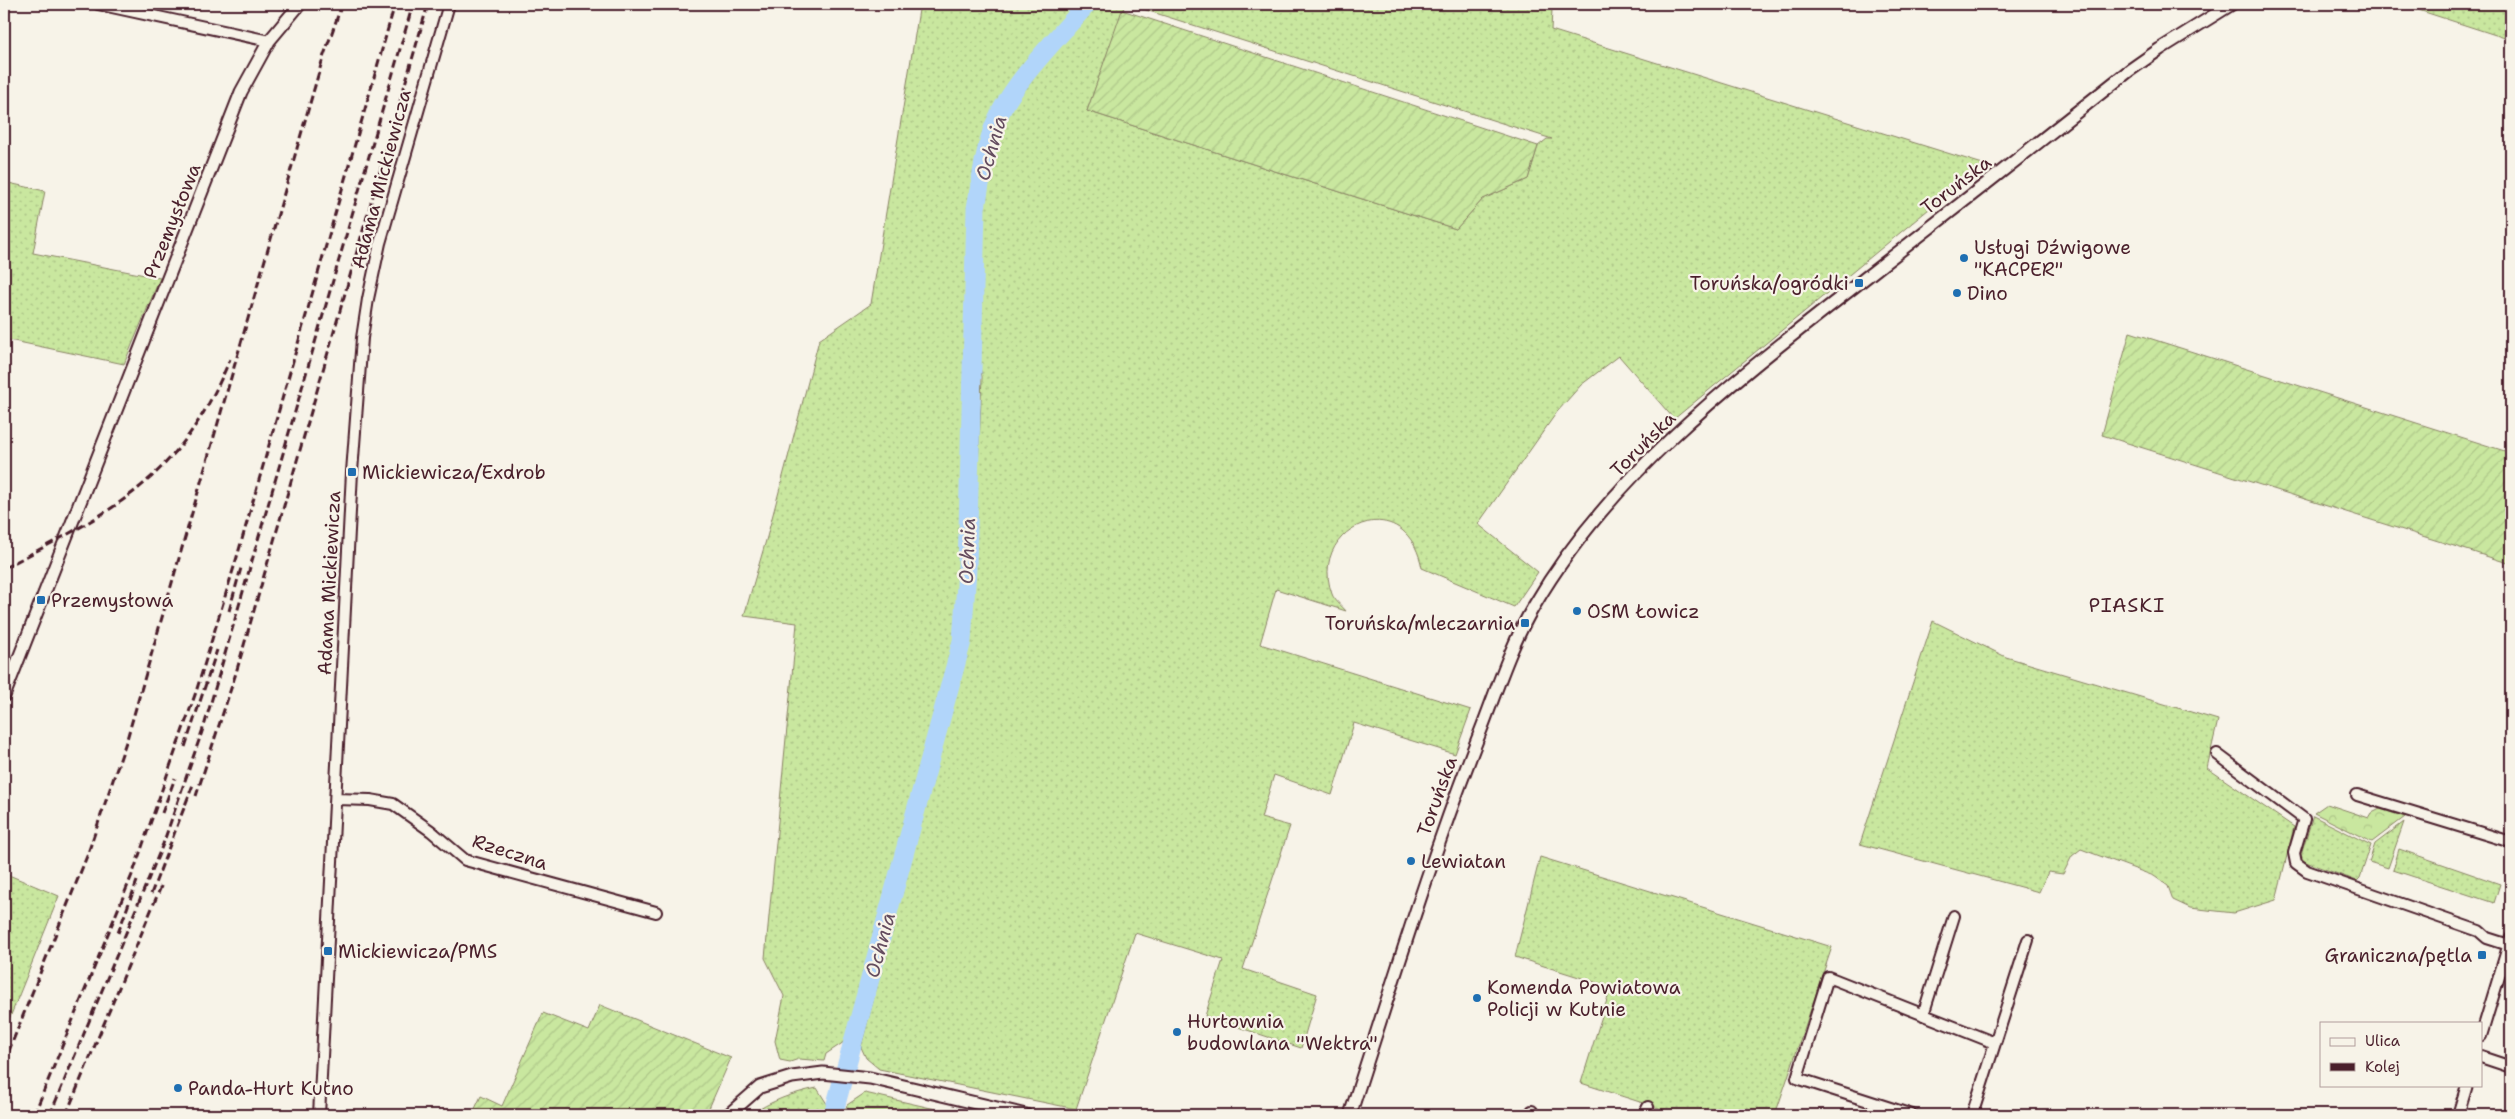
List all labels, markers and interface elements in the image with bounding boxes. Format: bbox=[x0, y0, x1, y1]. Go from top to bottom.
street label: Adama Mickiewicza bbox=[345, 87, 417, 271]
water label: Ochnia bbox=[969, 112, 1013, 184]
street label: Toruńska bbox=[1916, 150, 1996, 220]
street label: Przemysłowa bbox=[137, 159, 207, 282]
place label: Usługi Dźwigowe "KACPER" bbox=[1974, 235, 2131, 282]
marker: Usługi Dźwigowe "KACPER" bbox=[1958, 252, 1970, 264]
place label: Toruńska/ogródki bbox=[1690, 271, 1849, 296]
marker: Toruńska/ogródki bbox=[1853, 277, 1865, 289]
place label: Dino bbox=[1967, 281, 2008, 306]
marker: Dino bbox=[1951, 287, 1963, 299]
street label: Toruńska bbox=[1605, 406, 1681, 482]
place label: Mickiewicza/Exdrob bbox=[362, 460, 546, 485]
marker: Mickiewicza/Exdrob bbox=[346, 466, 358, 478]
street label: Adama Mickiewicza bbox=[312, 490, 346, 676]
water label: Ochnia bbox=[953, 517, 981, 585]
place label: Przemysłowa bbox=[51, 588, 173, 613]
district label: PIASKI bbox=[2089, 592, 2165, 618]
marker: Przemysłowa bbox=[35, 594, 47, 606]
place label: OSM Łowicz bbox=[1587, 599, 1699, 624]
marker: OSM Łowicz bbox=[1571, 605, 1583, 617]
place label: Toruńska/mleczarnia bbox=[1325, 611, 1515, 636]
marker: Toruńska/mleczarnia bbox=[1519, 617, 1531, 629]
street label: Toruńska bbox=[1411, 753, 1463, 839]
street label: Rzeczna bbox=[469, 828, 551, 876]
place label: Lewiatan bbox=[1421, 849, 1506, 874]
marker: Lewiatan bbox=[1405, 855, 1417, 867]
water label: Ochnia bbox=[859, 909, 901, 981]
place label: Mickiewicza/PMS bbox=[338, 939, 497, 964]
place label: Graniczna/pętla bbox=[2325, 943, 2472, 968]
marker: Mickiewicza/PMS bbox=[322, 945, 334, 957]
marker: Graniczna/pętla bbox=[2476, 949, 2488, 961]
place label: Komenda Powiatowa Policji w Kutnie bbox=[1487, 975, 1681, 1022]
marker: Komenda Powiatowa Policji w Kutnie bbox=[1471, 992, 1483, 1004]
place label: Hurtownia budowlana "Wektra" bbox=[1187, 1009, 1378, 1056]
legend bbox=[2320, 1022, 2482, 1086]
marker: Hurtownia budowlana "Wektra" bbox=[1171, 1026, 1183, 1038]
text: Ulica bbox=[2365, 1031, 2401, 1051]
text: Kolej bbox=[2365, 1057, 2400, 1077]
place label: Panda-Hurt Kutno bbox=[188, 1076, 354, 1101]
marker: Panda-Hurt Kutno bbox=[172, 1082, 184, 1094]

